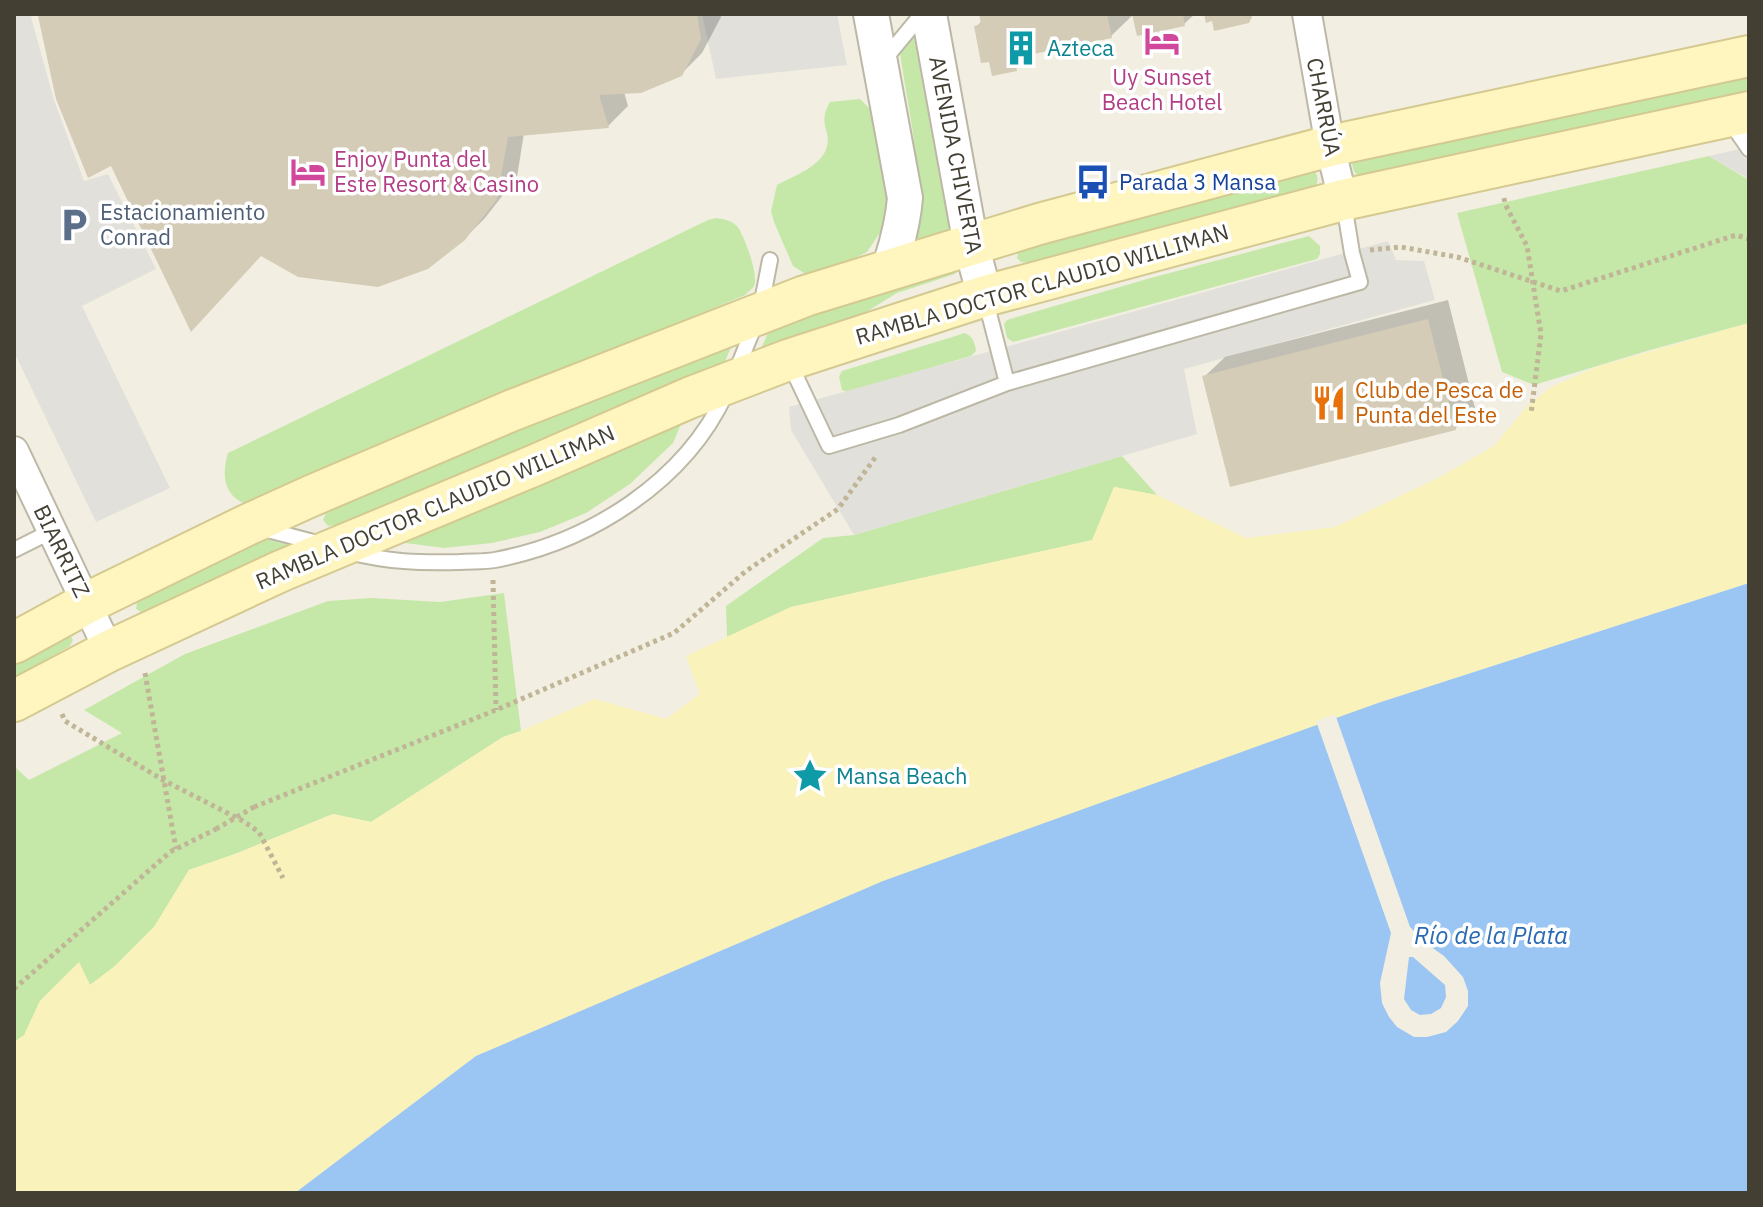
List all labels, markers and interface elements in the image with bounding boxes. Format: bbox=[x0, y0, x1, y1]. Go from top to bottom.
hotel icon: Uy Sunset Beach Hotel bbox=[1143, 22, 1181, 60]
building icon: Azteca bbox=[1002, 29, 1040, 67]
place label: Azteca bbox=[1047, 33, 1114, 62]
street label: AVENIDA CHIVERTA bbox=[923, 54, 990, 256]
street label: CHARRÚA bbox=[1301, 55, 1348, 159]
place label: Uy Sunset Beach Hotel bbox=[1102, 62, 1222, 116]
place label: Enjoy Punta del Este Resort & Casino bbox=[334, 144, 539, 198]
hotel icon: Enjoy Punta del Este Resort & Casino bbox=[289, 153, 327, 191]
bus stop icon: Parada 3 Mansa bbox=[1074, 163, 1112, 201]
place label: Parada 3 Mansa bbox=[1119, 167, 1277, 196]
place label: Estacionamiento Conrad bbox=[100, 197, 265, 251]
parking icon: Estacionamiento Conrad bbox=[55, 206, 93, 244]
street label: RAMBLA DOCTOR CLAUDIO WILLIMAN bbox=[852, 216, 1232, 351]
place label: Club de Pesca de Punta del Este bbox=[1355, 375, 1524, 429]
restaurant icon: Club de Pesca de Punta del Este bbox=[1310, 384, 1348, 422]
street label: RAMBLA DOCTOR CLAUDIO WILLIMAN bbox=[251, 418, 619, 596]
street label: BIARRITZ bbox=[28, 500, 97, 602]
place icon: Mansa Beach bbox=[791, 757, 829, 795]
place label: Mansa Beach bbox=[836, 761, 968, 790]
water label: Río de la Plata bbox=[1414, 919, 1568, 951]

